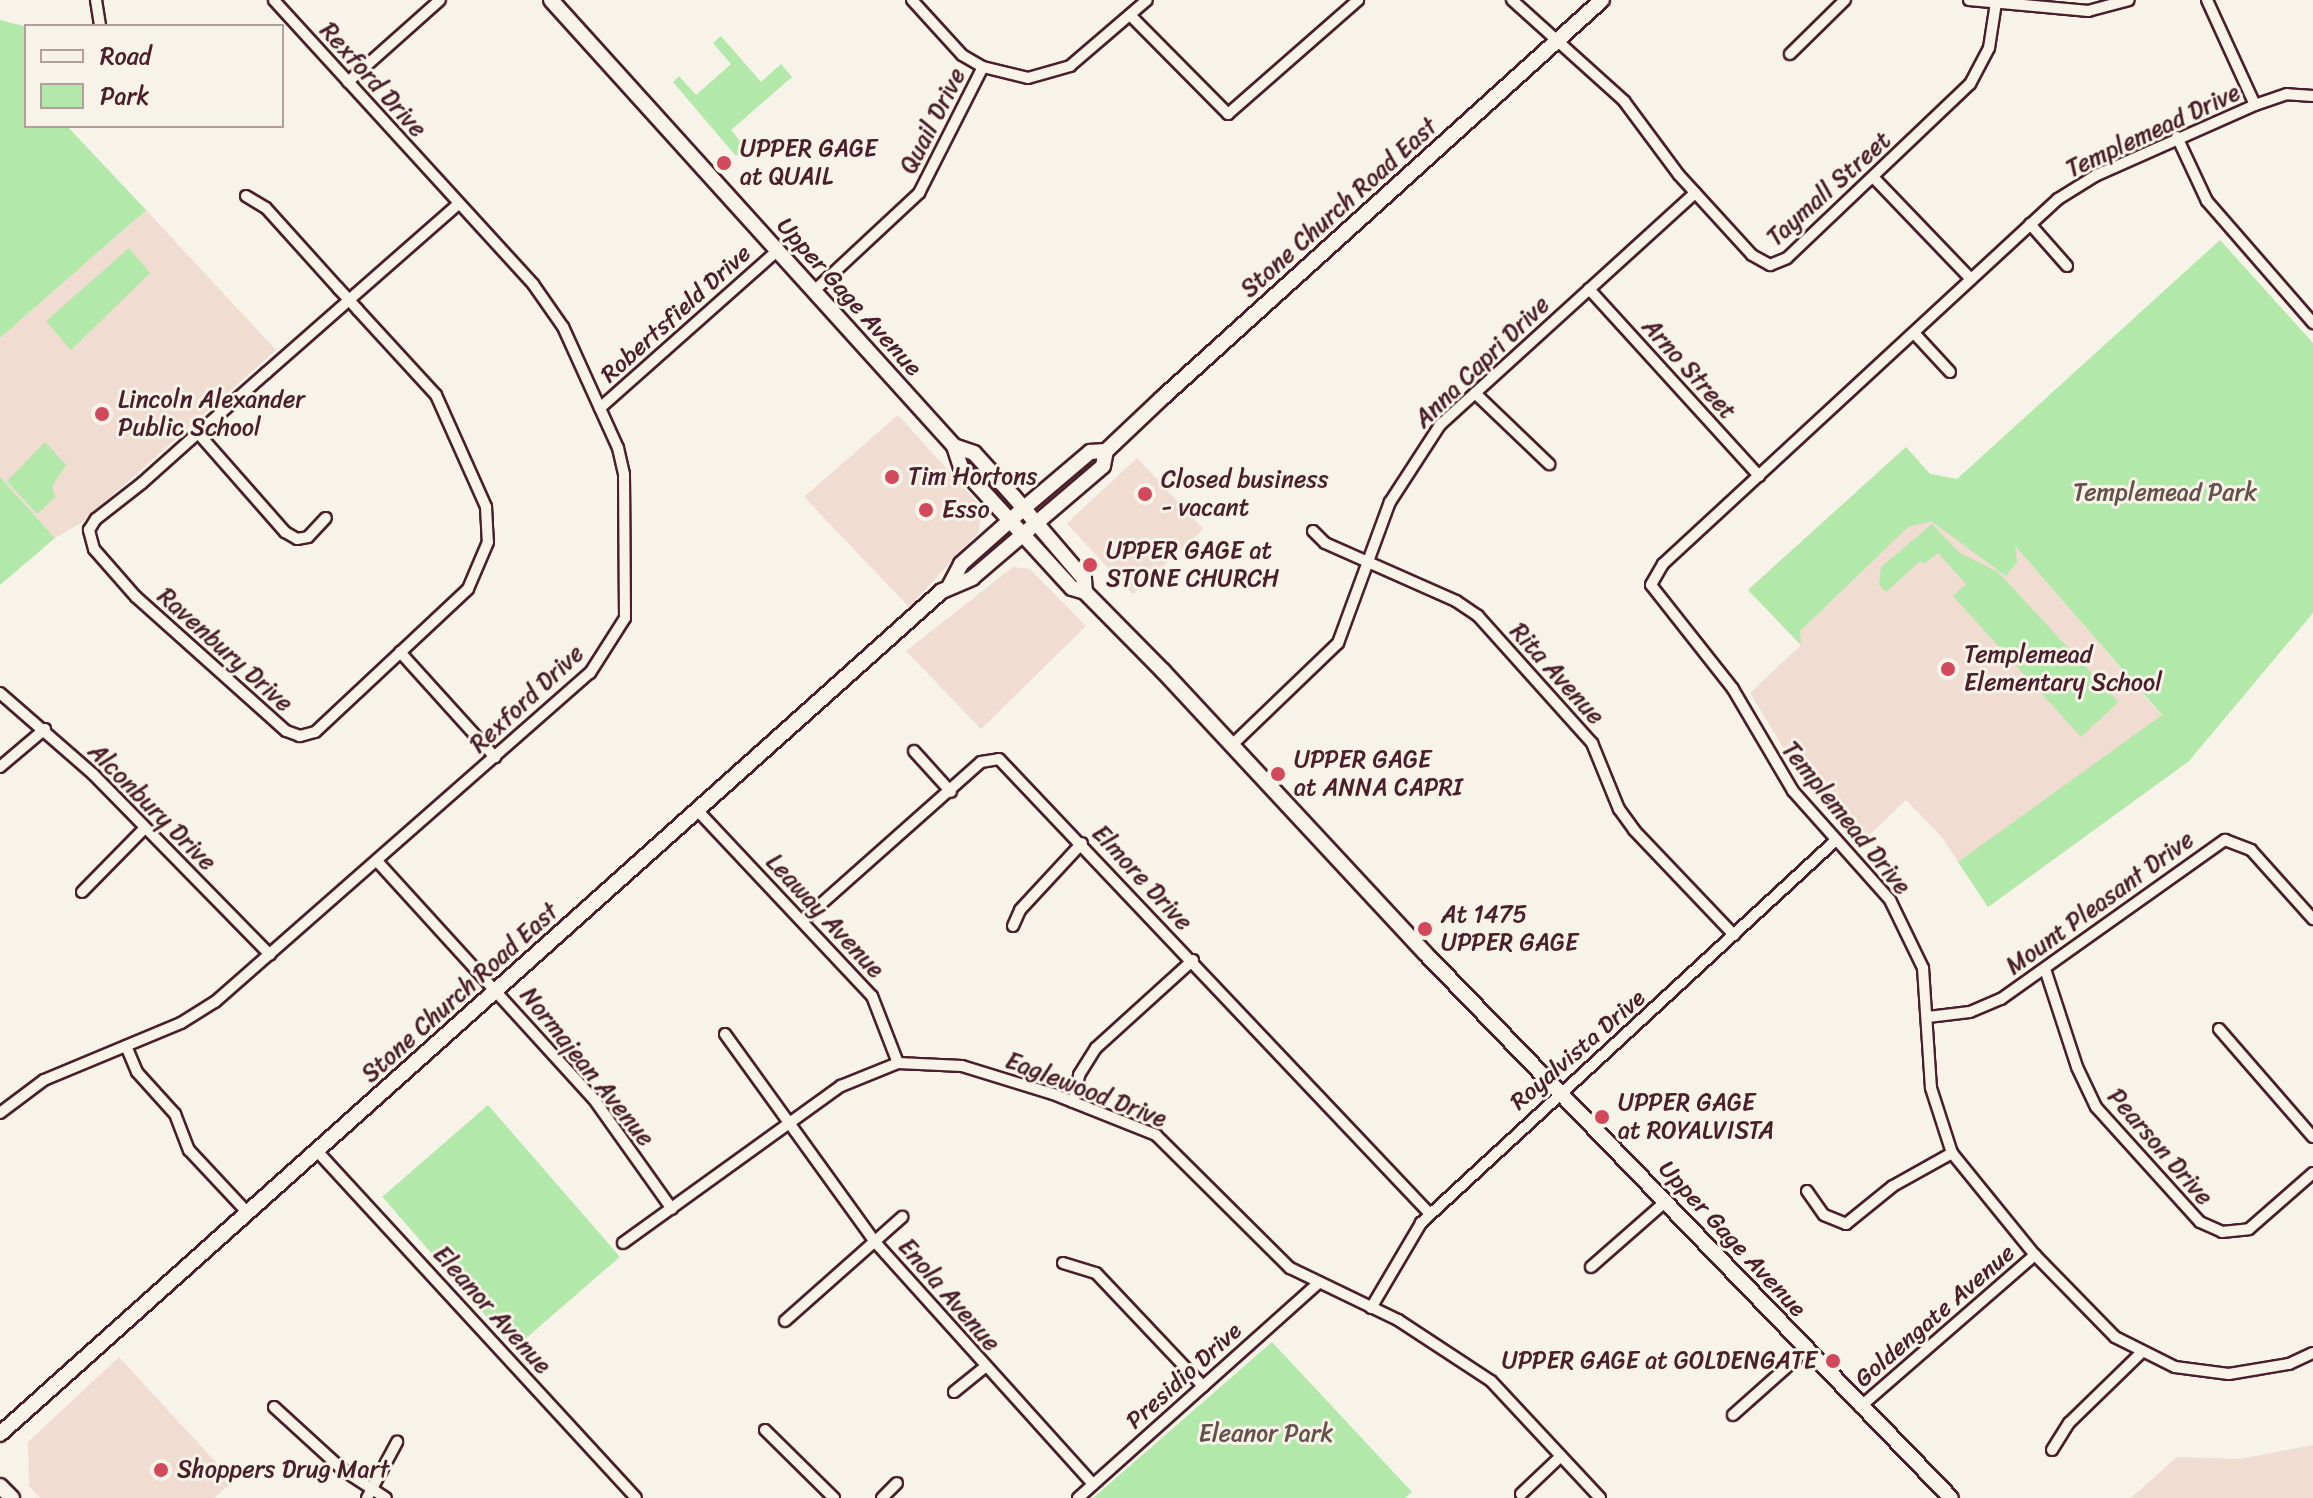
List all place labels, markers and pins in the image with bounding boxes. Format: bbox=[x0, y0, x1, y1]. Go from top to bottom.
place label: UPPER GAGE at QUAIL bbox=[740, 135, 877, 191]
marker: UPPER GAGE at QUAIL bbox=[715, 154, 733, 172]
place label: Lincoln Alexander Public School bbox=[118, 386, 305, 442]
marker: Lincoln Alexander Public School bbox=[93, 405, 111, 423]
place label: Tim Hortons bbox=[908, 463, 1038, 491]
place label: Closed business - vacant bbox=[1161, 466, 1328, 522]
marker: Tim Hortons bbox=[883, 468, 901, 486]
marker: Closed business - vacant bbox=[1136, 485, 1154, 503]
place label: Esso bbox=[942, 496, 990, 524]
marker: Esso bbox=[917, 501, 935, 519]
place label: UPPER GAGE at STONE CHURCH bbox=[1106, 537, 1280, 593]
marker: UPPER GAGE at STONE CHURCH bbox=[1081, 556, 1099, 574]
place label: Templemead Elementary School bbox=[1964, 641, 2162, 697]
marker: Templemead Elementary School bbox=[1939, 660, 1957, 678]
place label: UPPER GAGE at ANNA CAPRI bbox=[1294, 746, 1460, 802]
marker: UPPER GAGE at ANNA CAPRI bbox=[1269, 765, 1287, 783]
place label: At 1475 UPPER GAGE bbox=[1441, 901, 1578, 957]
marker: At 1475 UPPER GAGE bbox=[1416, 920, 1434, 938]
place label: UPPER GAGE at ROYALVISTA bbox=[1618, 1089, 1774, 1145]
marker: UPPER GAGE at ROYALVISTA bbox=[1593, 1108, 1611, 1126]
place label: UPPER GAGE at GOLDENGATE bbox=[1503, 1347, 1817, 1375]
marker: UPPER GAGE at GOLDENGATE bbox=[1824, 1352, 1842, 1370]
place label: Shoppers Drug Mart bbox=[177, 1456, 389, 1484]
marker: Shoppers Drug Mart bbox=[152, 1461, 170, 1479]

